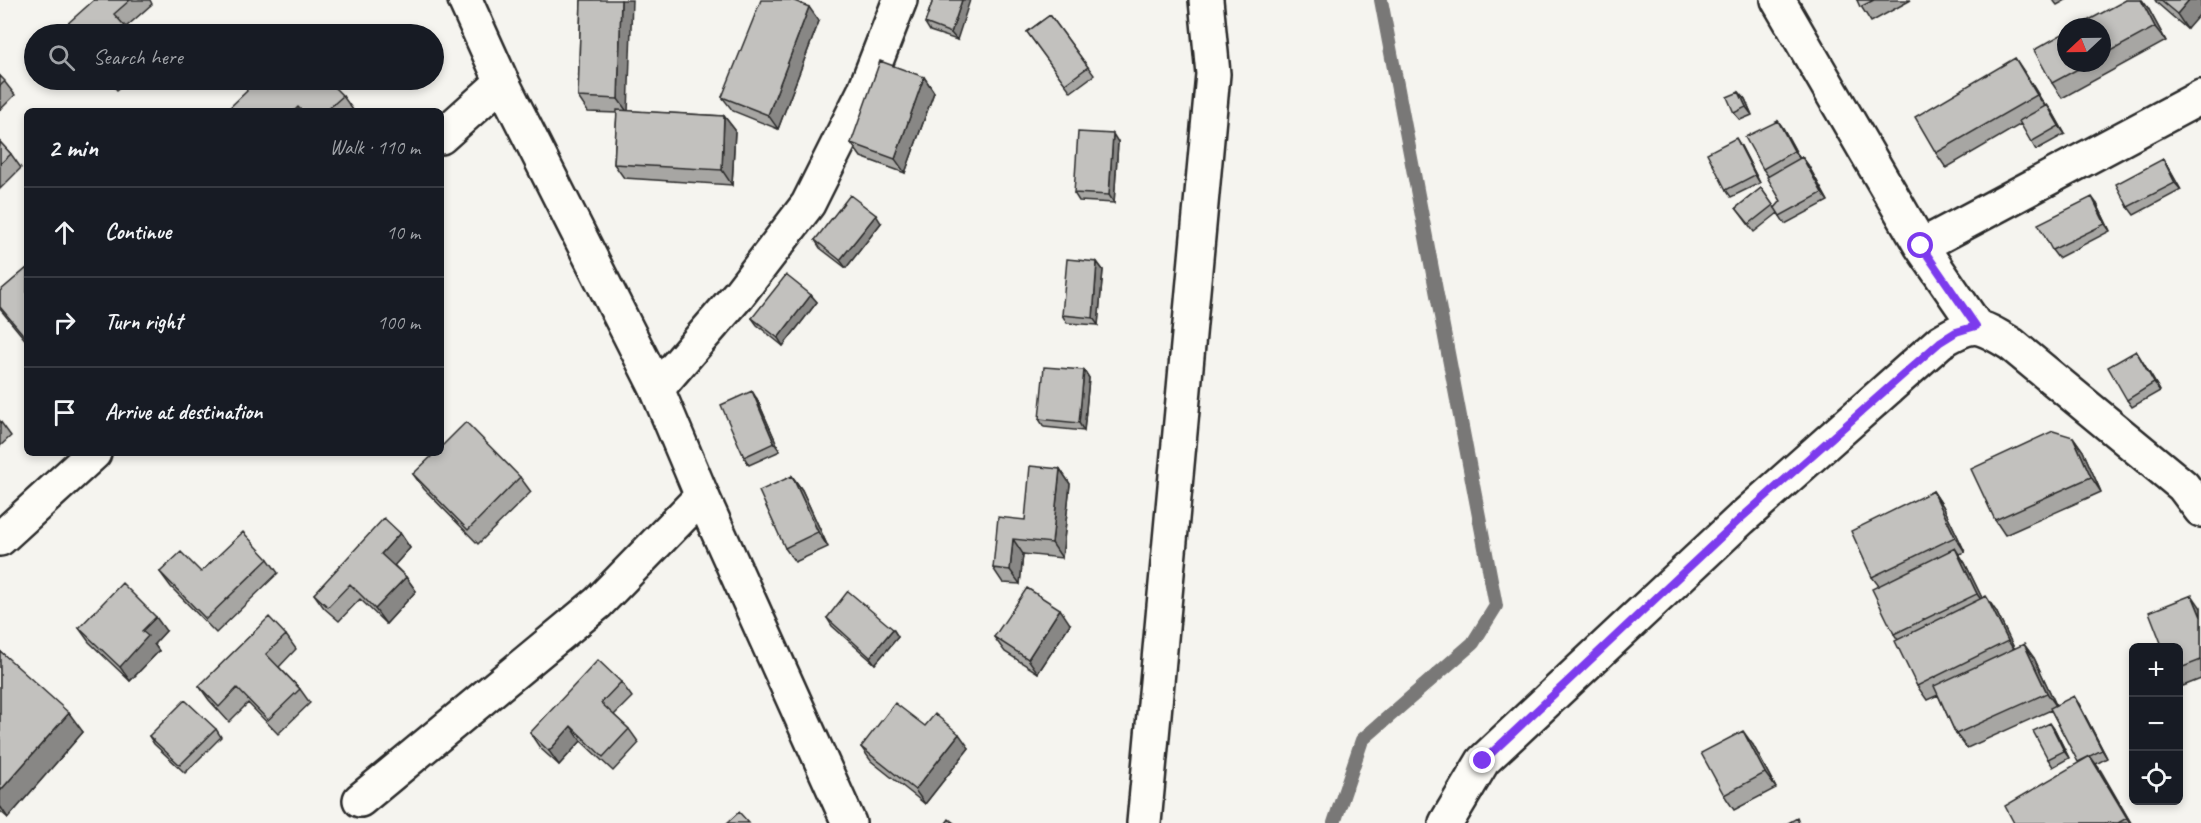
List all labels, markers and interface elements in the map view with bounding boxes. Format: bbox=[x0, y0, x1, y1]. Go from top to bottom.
north arrow bbox=[2057, 18, 2111, 72]
search box bbox=[24, 24, 444, 90]
icon: search bbox=[45, 41, 78, 74]
text: Search here bbox=[93, 43, 183, 71]
text: 2 min bbox=[48, 131, 98, 164]
text: Walk · 110 m bbox=[330, 135, 420, 160]
icon: ahead bbox=[48, 216, 81, 249]
text: Continue bbox=[105, 218, 171, 246]
text: 10 m bbox=[386, 220, 420, 245]
route start bbox=[1907, 232, 1933, 258]
icon: right bbox=[48, 306, 81, 339]
text: Turn right bbox=[105, 308, 182, 336]
text: 100 m bbox=[377, 310, 420, 335]
icon: arrive bbox=[48, 396, 81, 429]
text: Arrive at destination bbox=[105, 398, 262, 426]
map controls bbox=[2129, 643, 2183, 805]
button: + bbox=[2129, 643, 2183, 697]
button: − bbox=[2129, 697, 2183, 751]
route end bbox=[1469, 747, 1495, 773]
button: locate bbox=[2129, 751, 2183, 805]

